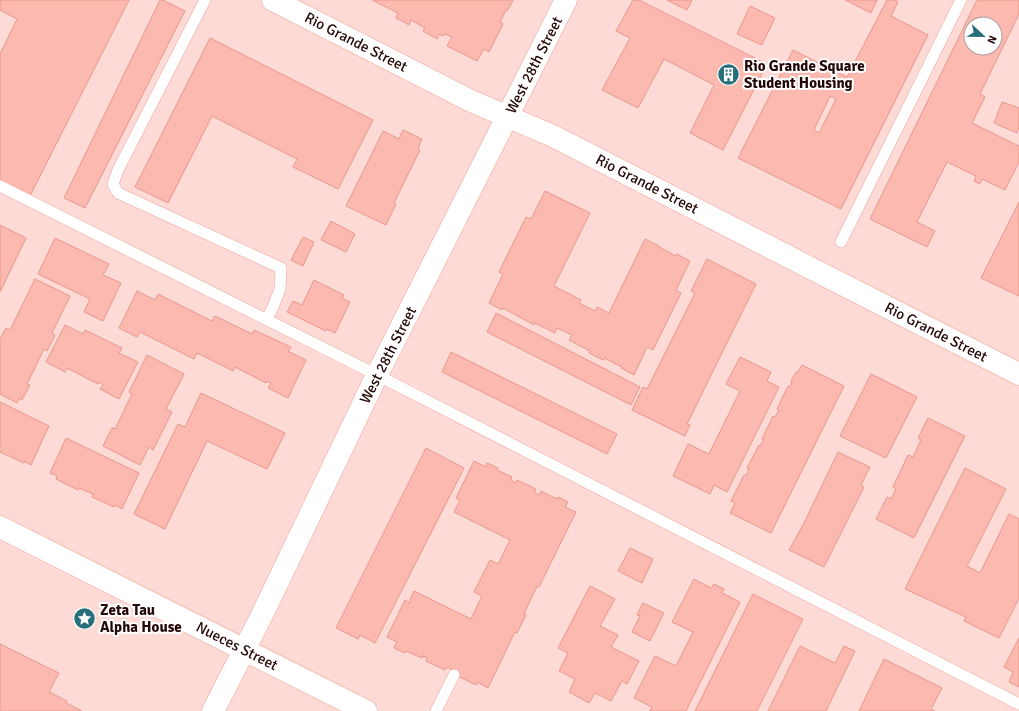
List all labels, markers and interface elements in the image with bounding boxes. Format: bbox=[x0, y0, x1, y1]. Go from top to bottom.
street label: Rio Grande Street bbox=[302, 8, 410, 76]
street label: West 28th Street bbox=[502, 13, 566, 117]
north arrow bbox=[963, 16, 1003, 56]
text: N bbox=[984, 34, 999, 46]
place label: Rio Grande Square Student Housing bbox=[744, 57, 865, 92]
building icon: Rio Grande Square Student Housing bbox=[715, 62, 741, 88]
street label: Rio Grande Street bbox=[593, 150, 701, 218]
street label: Rio Grande Street bbox=[882, 298, 990, 366]
street label: West 28th Street bbox=[356, 303, 420, 407]
place label: Zeta Tau Alpha House bbox=[100, 601, 182, 636]
place icon: Zeta Tau Alpha House bbox=[72, 606, 98, 632]
street label: Nueces Street bbox=[193, 618, 281, 674]

